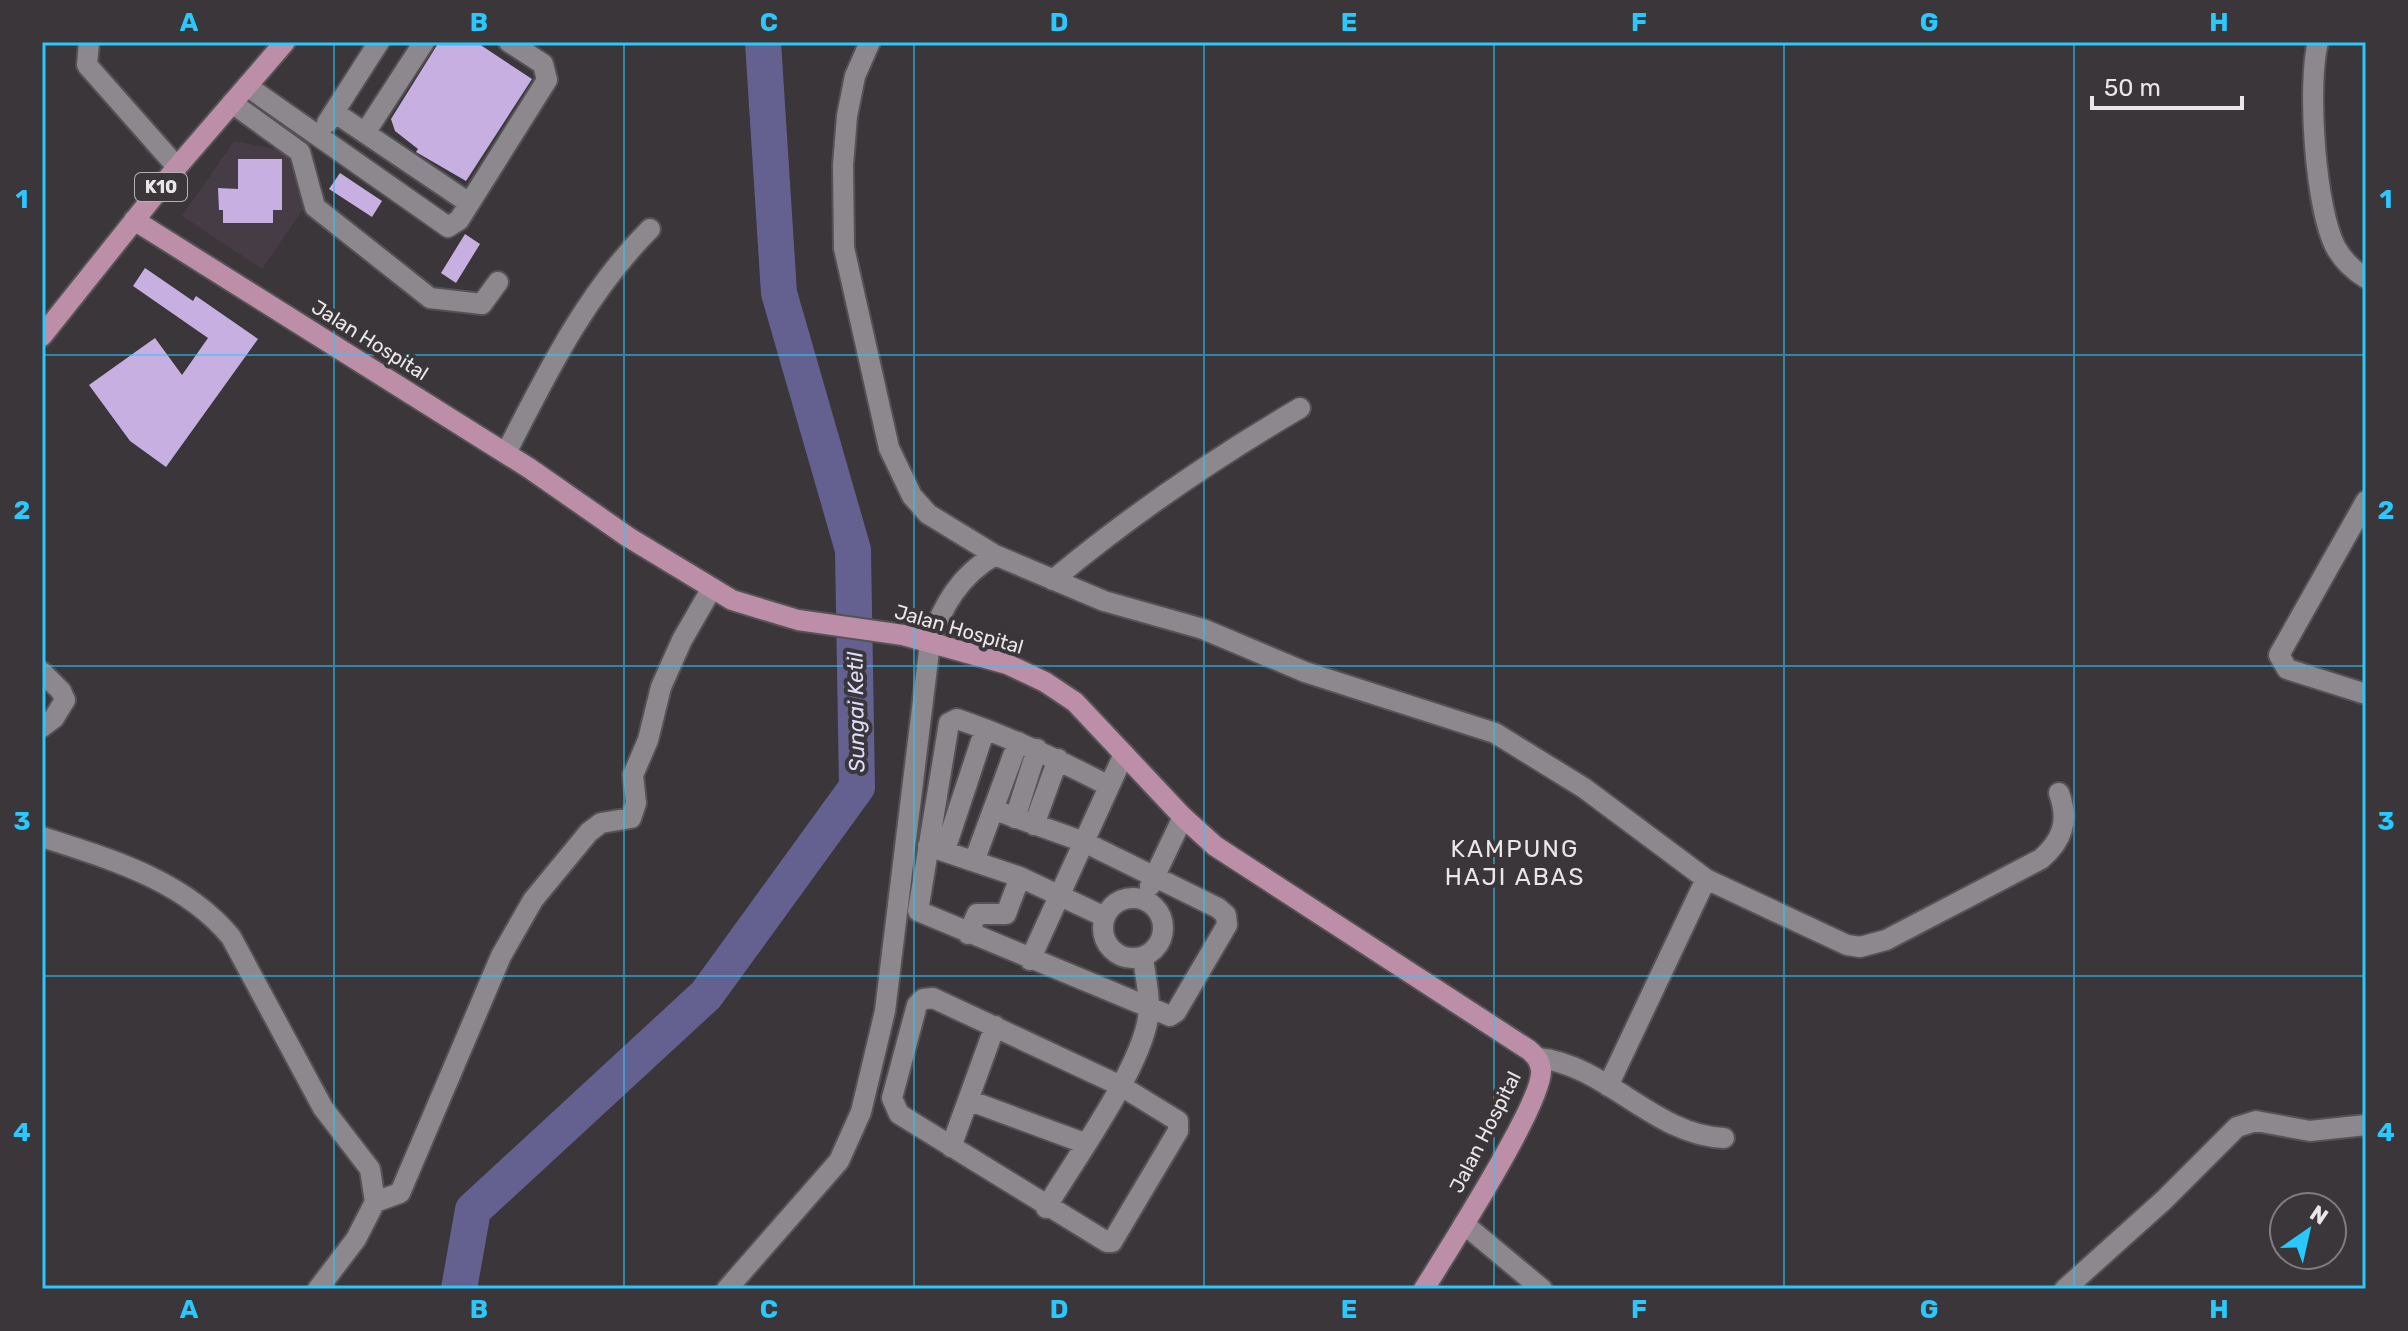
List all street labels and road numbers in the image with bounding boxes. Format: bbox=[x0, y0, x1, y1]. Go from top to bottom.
road number: K10 bbox=[135, 173, 187, 201]
street label: Jalan Hospital bbox=[307, 295, 433, 385]
street label: Jalan Hospital bbox=[892, 599, 1026, 659]
street label: Jalan Hospital bbox=[1444, 1067, 1526, 1197]

